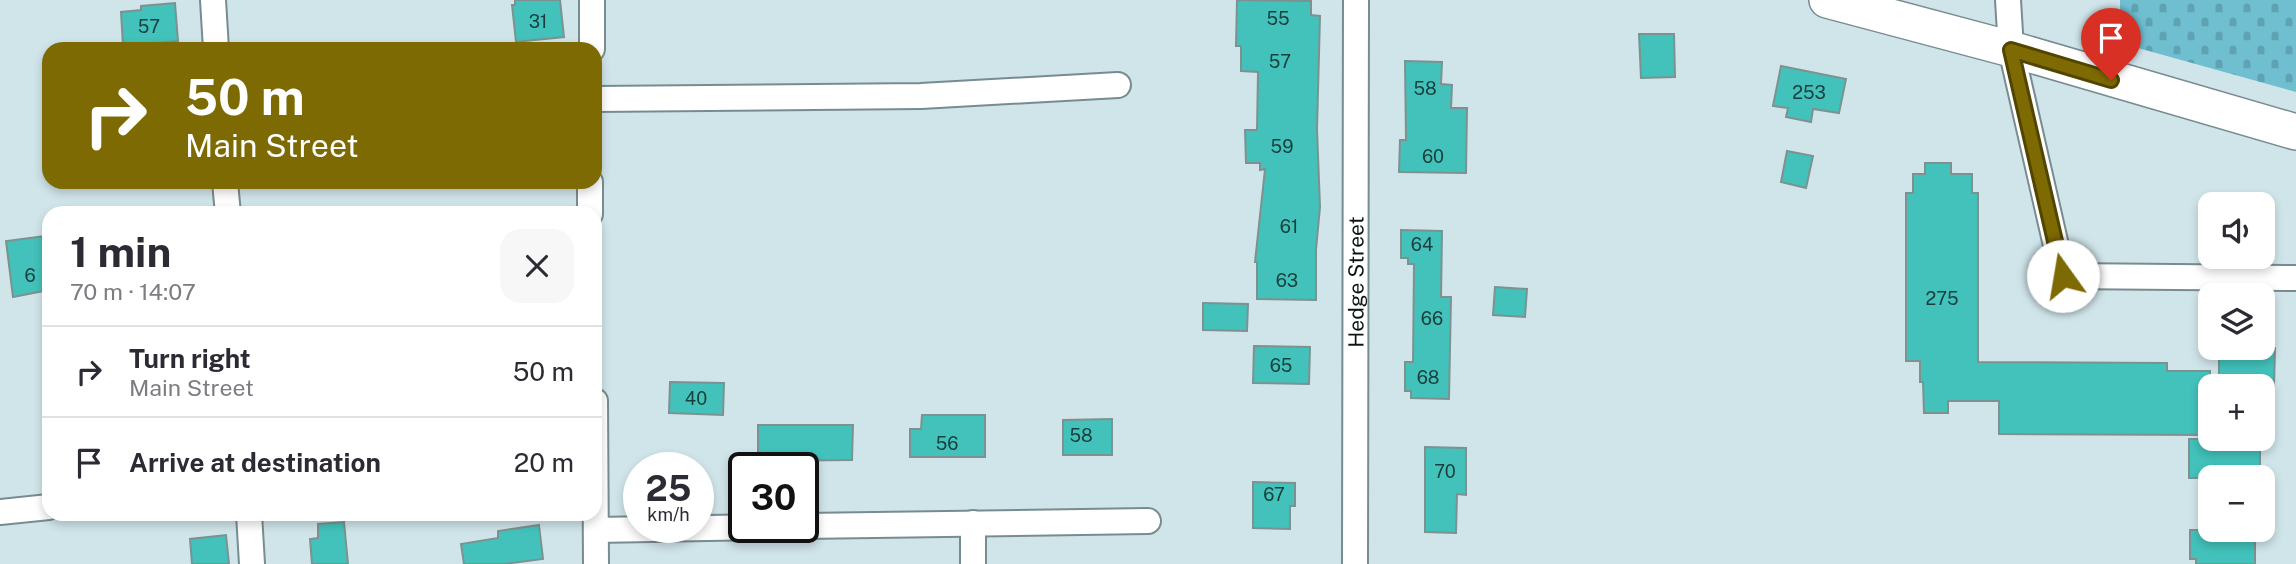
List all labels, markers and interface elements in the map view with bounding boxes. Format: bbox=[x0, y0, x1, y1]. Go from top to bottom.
house number: 55 bbox=[1266, 8, 1290, 29]
pin bbox=[2081, 8, 2141, 80]
house number: 31 bbox=[529, 11, 547, 32]
house number: 57 bbox=[138, 16, 160, 37]
icon: arrive bbox=[2092, 19, 2130, 57]
house number: 57 bbox=[1269, 51, 1291, 72]
text: 50 m bbox=[185, 68, 305, 126]
icon: right bbox=[70, 70, 161, 161]
house number: 58 bbox=[1413, 78, 1437, 99]
house number: 253 bbox=[1792, 82, 1826, 103]
text: Main Street bbox=[185, 127, 359, 164]
house number: 59 bbox=[1271, 136, 1293, 157]
house number: 60 bbox=[1422, 146, 1444, 167]
map controls bbox=[2198, 192, 2275, 542]
button: sound bbox=[2198, 192, 2275, 269]
house number: 61 bbox=[1280, 216, 1298, 237]
street label: Hedge Street bbox=[1343, 216, 1368, 348]
text: 1 min bbox=[70, 227, 171, 276]
button: close bbox=[500, 229, 574, 303]
house number: 64 bbox=[1411, 234, 1433, 255]
position arrow bbox=[2026, 239, 2100, 313]
house number: 6 bbox=[24, 265, 36, 286]
house number: 63 bbox=[1276, 270, 1298, 291]
text: 70 m · 14:07 bbox=[70, 278, 196, 305]
button: layers bbox=[2198, 283, 2275, 360]
house number: 275 bbox=[1925, 288, 1959, 309]
house number: 66 bbox=[1421, 308, 1443, 329]
text: Turn right bbox=[129, 343, 251, 374]
icon: right bbox=[70, 353, 108, 391]
house number: 65 bbox=[1270, 355, 1292, 376]
text: 50 m bbox=[513, 356, 574, 387]
house number: 68 bbox=[1417, 367, 1439, 388]
text: Main Street bbox=[129, 374, 254, 401]
button: + bbox=[2198, 374, 2275, 451]
house number: 40 bbox=[685, 388, 707, 409]
house number: 58 bbox=[1069, 425, 1093, 446]
house number: 56 bbox=[936, 433, 958, 454]
icon: arrive bbox=[70, 444, 108, 482]
text: Arrive at destination bbox=[129, 447, 381, 478]
text: 20 m bbox=[514, 447, 574, 478]
speed limit sign: 30 bbox=[728, 452, 819, 543]
house number: 70 bbox=[1434, 461, 1456, 482]
button: − bbox=[2198, 465, 2275, 542]
text: 25 bbox=[646, 468, 691, 509]
house number: 67 bbox=[1263, 484, 1285, 505]
text: km/h bbox=[647, 504, 690, 525]

